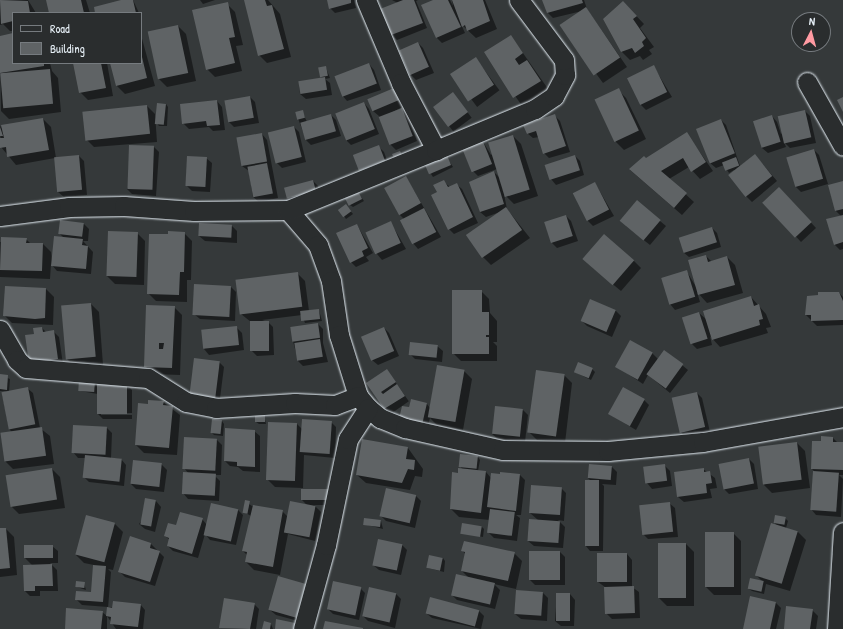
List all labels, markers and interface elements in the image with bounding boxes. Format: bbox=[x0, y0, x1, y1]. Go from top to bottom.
legend bbox=[12, 12, 142, 64]
north arrow bbox=[791, 12, 831, 52]
text: N bbox=[808, 14, 816, 28]
text: Road bbox=[50, 20, 70, 37]
text: Building bbox=[50, 40, 85, 57]

